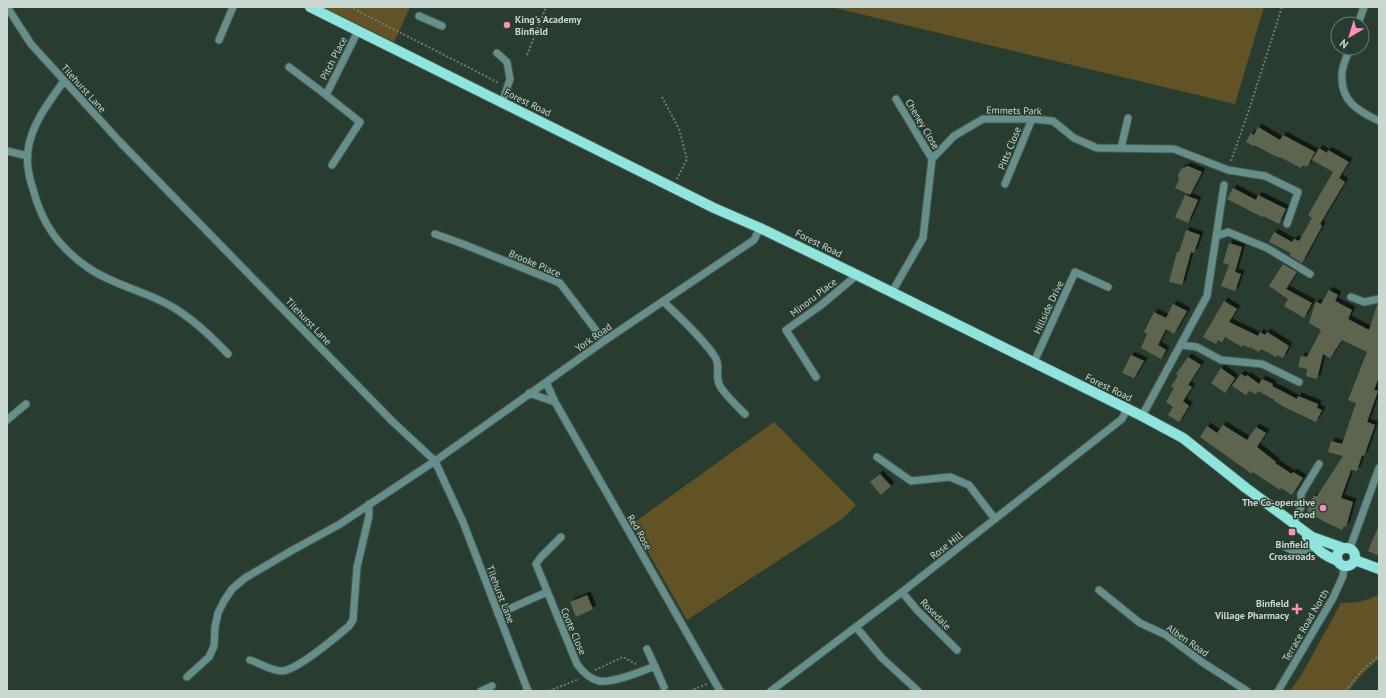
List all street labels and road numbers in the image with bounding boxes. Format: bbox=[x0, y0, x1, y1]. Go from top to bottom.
street label: Pitch Place bbox=[317, 34, 350, 82]
street label: Tilehurst Lane bbox=[58, 61, 109, 115]
street label: Forest Road bbox=[502, 86, 553, 119]
street label: Cheney Close bbox=[902, 97, 943, 152]
street label: Emmets Park bbox=[986, 104, 1042, 117]
street label: Pitts Close bbox=[995, 125, 1024, 172]
street label: Forest Road bbox=[793, 227, 844, 260]
street label: Brooke Place bbox=[507, 247, 563, 280]
street label: Minoru Place bbox=[787, 275, 839, 320]
street label: Hillside Drive bbox=[1030, 278, 1067, 336]
street label: Tilehurst Lane bbox=[283, 295, 335, 348]
street label: York Road bbox=[572, 320, 614, 355]
street label: Forest Road bbox=[1083, 371, 1134, 404]
street label: Red Rose bbox=[624, 512, 655, 552]
street label: Rose Hill bbox=[927, 529, 965, 562]
street label: Tilehurst Lane bbox=[483, 563, 518, 625]
street label: Terrace Road North bbox=[1279, 587, 1331, 664]
street label: Rosedale bbox=[918, 596, 954, 633]
street label: Coote Close bbox=[558, 605, 589, 657]
street label: Alben Road bbox=[1164, 621, 1211, 660]

